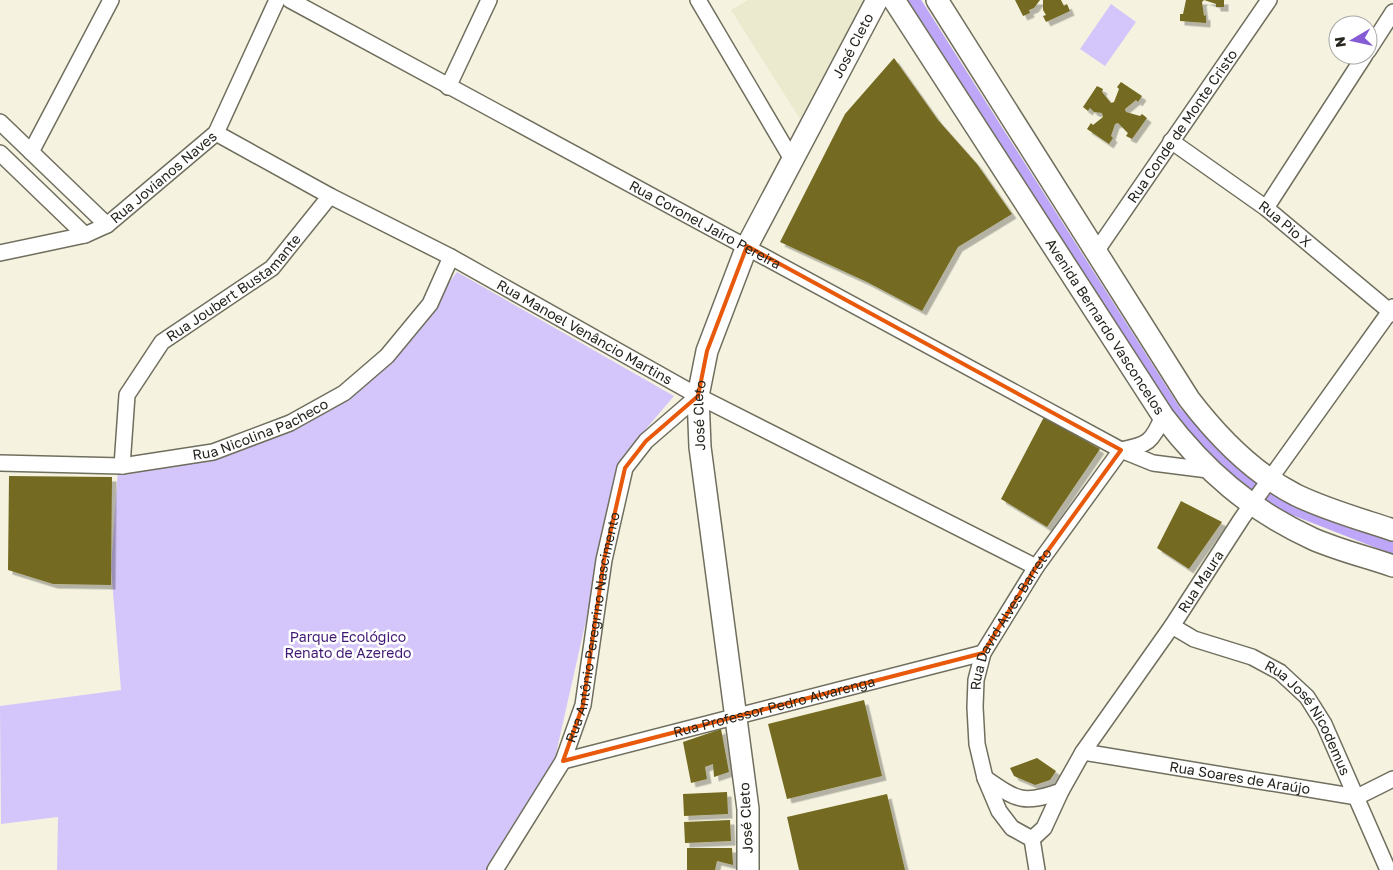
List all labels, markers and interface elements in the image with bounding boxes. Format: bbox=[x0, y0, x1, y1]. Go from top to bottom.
street label: José Cleto bbox=[828, 10, 877, 81]
north arrow bbox=[1328, 15, 1378, 65]
text: N bbox=[1330, 36, 1349, 49]
street label: Rua Conde de Monte Cristo bbox=[1123, 46, 1241, 206]
street label: Rua Jovianos Naves bbox=[107, 127, 220, 227]
street label: Rua Coronel Jairo Pereira bbox=[627, 176, 784, 272]
street label: Rua Pio X bbox=[1256, 197, 1315, 250]
street label: Rua Joubert Bustamante bbox=[163, 230, 304, 345]
street label: Avenida Bernardo Vasconcelos bbox=[1042, 235, 1169, 418]
street label: Rua Manoel Venâncio Martins bbox=[494, 276, 675, 388]
street label: José Cleto bbox=[689, 378, 709, 451]
street label: Rua Nicolina Pacheco bbox=[191, 395, 331, 463]
street label: Rua Antônio Peregrino Nascimento bbox=[561, 510, 623, 745]
street label: Rua David Alves Barreto bbox=[967, 545, 1055, 691]
street label: Rua Maura bbox=[1174, 547, 1227, 616]
park label: Parque Ecológico Renato de Azeredo bbox=[285, 628, 411, 661]
street label: Rua José Nicodemus bbox=[1262, 657, 1354, 778]
street label: Rua Professor Pedro Alvarenga bbox=[671, 672, 877, 740]
street label: Rua Soares de Araújo bbox=[1168, 757, 1312, 797]
street label: José Cleto bbox=[735, 782, 756, 854]

